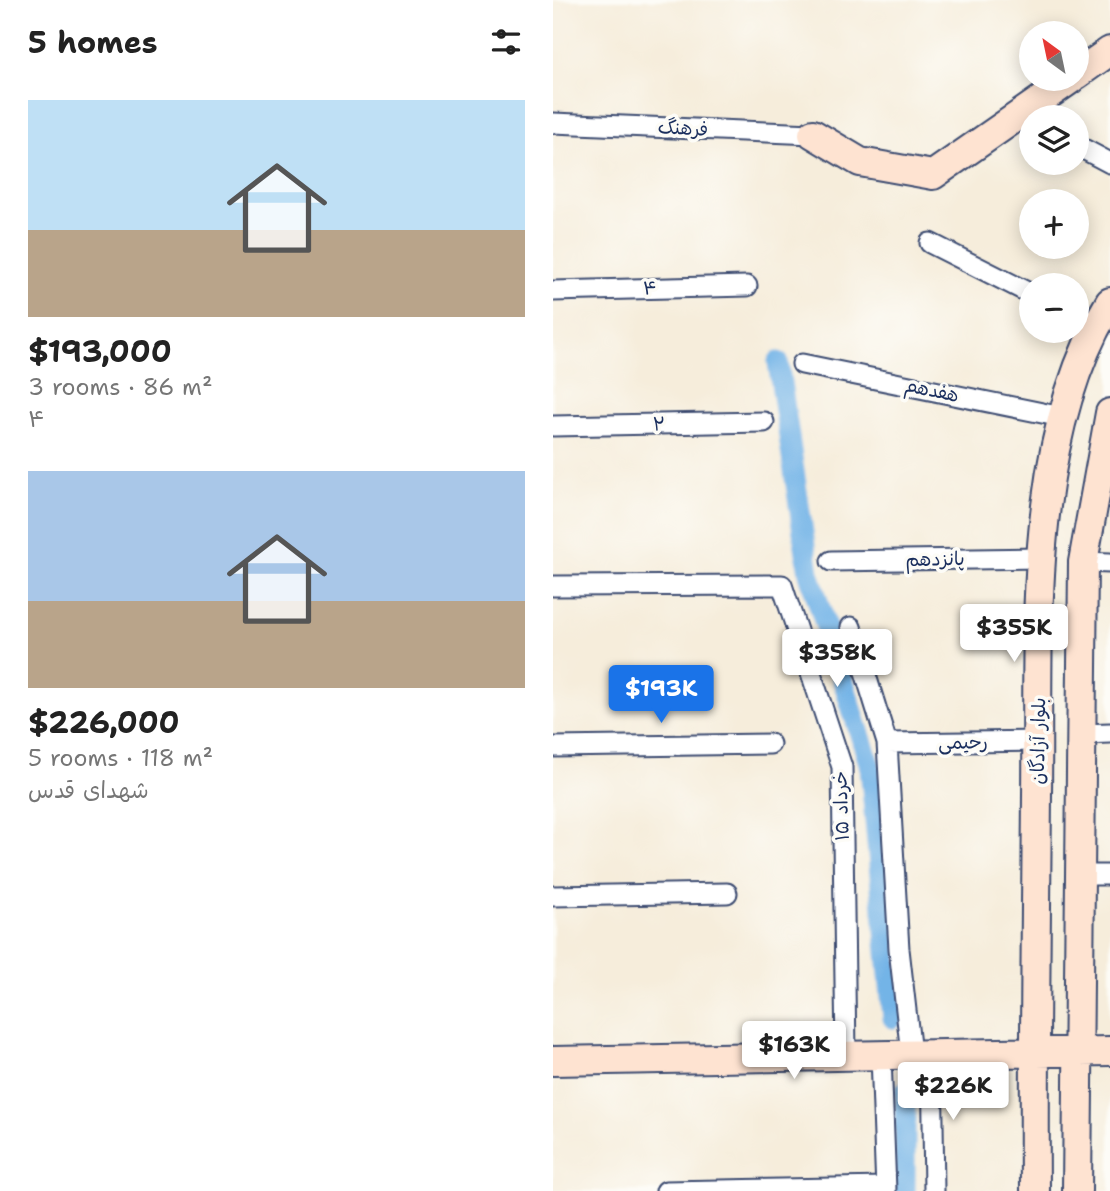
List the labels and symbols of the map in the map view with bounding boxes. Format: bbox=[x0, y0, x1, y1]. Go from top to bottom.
north arrow bbox=[1019, 21, 1089, 91]
street label: فرهنگ bbox=[657, 114, 709, 142]
street label: ۴ bbox=[643, 275, 657, 301]
street label: هفدهم bbox=[902, 372, 961, 410]
street label: ۲ bbox=[652, 411, 666, 437]
street label: پانزدهم bbox=[905, 546, 965, 574]
pin: $355K bbox=[965, 604, 1063, 664]
pin: $358K bbox=[788, 630, 886, 689]
pin: $193K bbox=[612, 666, 710, 725]
street label: بلوار آزادگان bbox=[1025, 697, 1051, 785]
street label: رحیمی bbox=[938, 729, 988, 755]
street label: ۱۵ خرداد bbox=[827, 771, 855, 841]
pin: $163K bbox=[745, 1021, 843, 1081]
pin: $226K bbox=[904, 1062, 1002, 1122]

